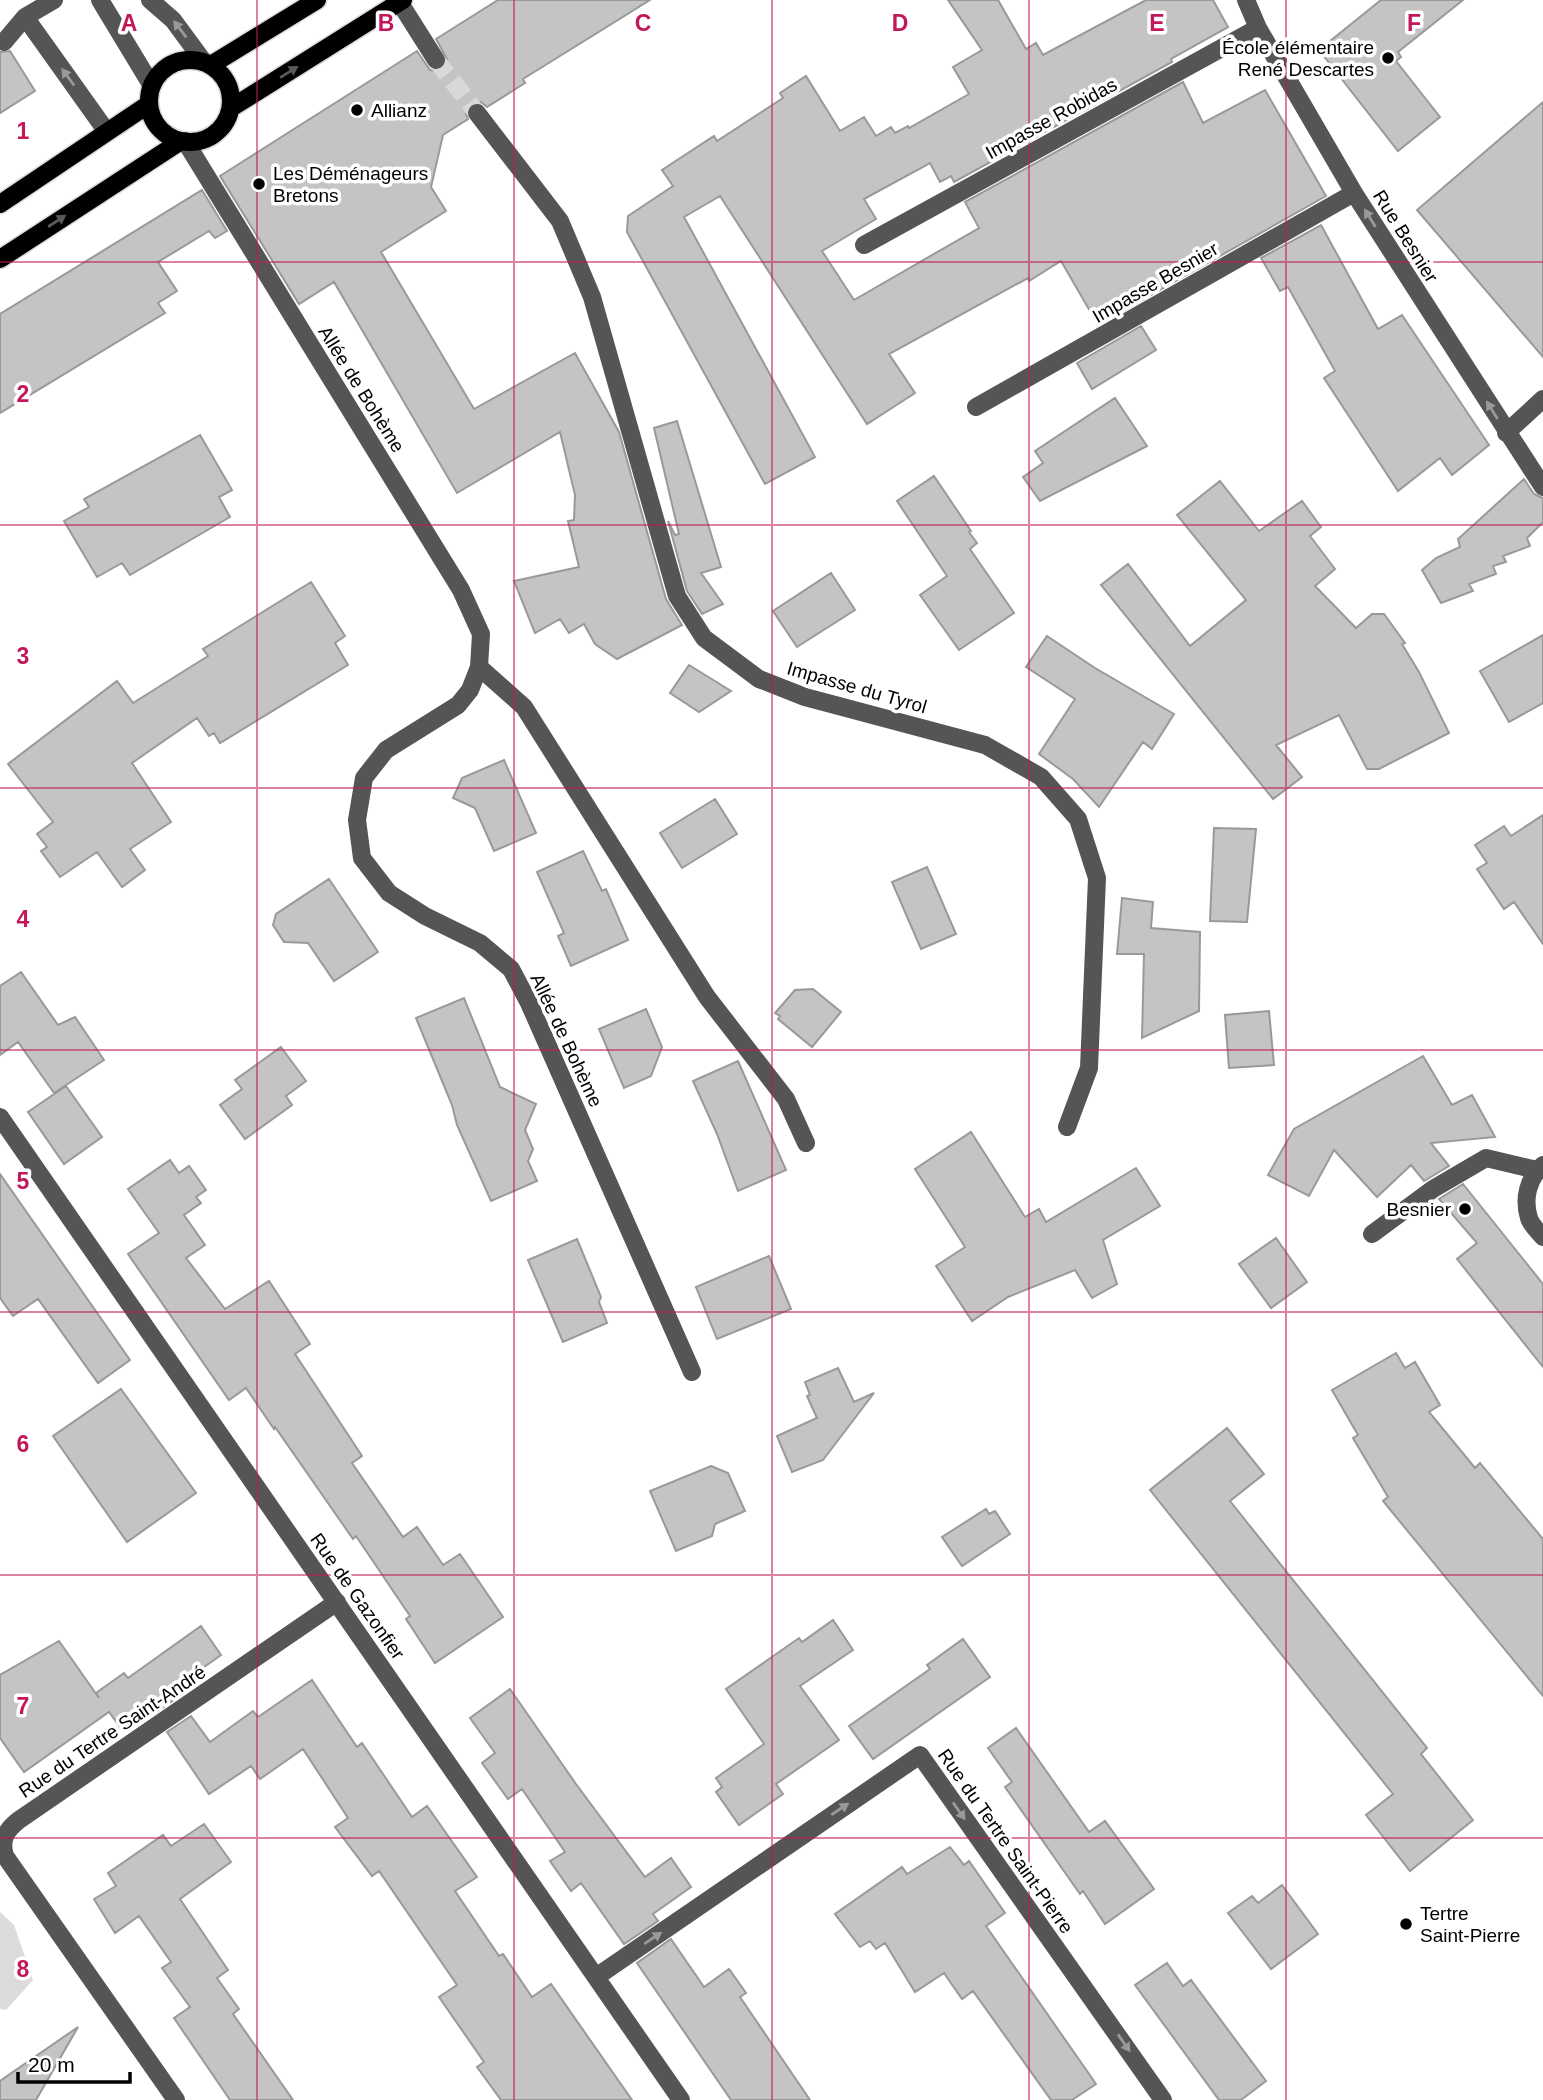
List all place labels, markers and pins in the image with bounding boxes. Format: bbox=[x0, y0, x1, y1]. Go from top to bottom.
place label: École élémentaire René Descartes bbox=[1222, 37, 1374, 80]
marker: École élémentaire René Descartes bbox=[1380, 50, 1396, 66]
place label: Allianz bbox=[371, 100, 427, 121]
marker: Allianz bbox=[349, 102, 365, 118]
place label: Les Déménageurs Bretons bbox=[273, 163, 428, 206]
marker: Les Déménageurs Bretons bbox=[251, 176, 267, 192]
place label: Besnier bbox=[1387, 1199, 1452, 1220]
marker: Besnier bbox=[1457, 1201, 1473, 1217]
place label: Tertre Saint-Pierre bbox=[1420, 1903, 1520, 1946]
marker: Tertre Saint-Pierre bbox=[1398, 1916, 1414, 1932]

